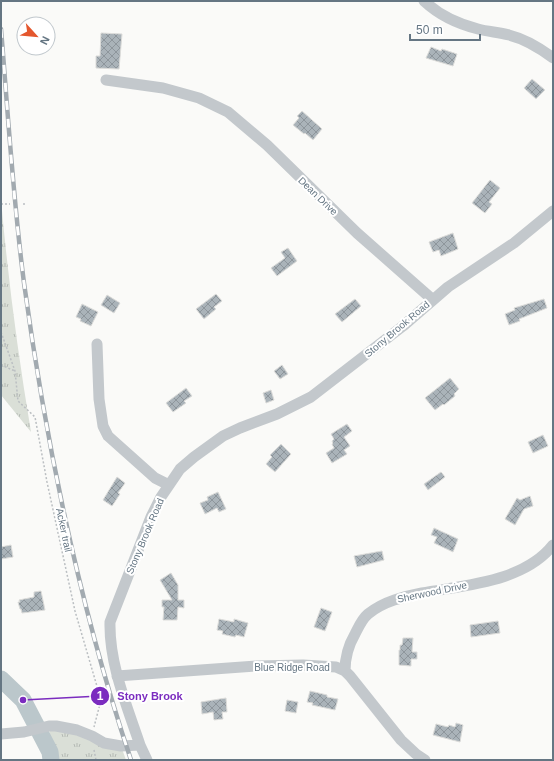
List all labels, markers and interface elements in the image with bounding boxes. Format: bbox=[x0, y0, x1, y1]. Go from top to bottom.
north arrow bbox=[16, 16, 56, 56]
scale bar bbox=[410, 16, 480, 42]
text: 50 m bbox=[416, 23, 443, 37]
text: N bbox=[38, 34, 52, 47]
street label: Dean Drive bbox=[296, 175, 340, 218]
street label: Stony Brook Road bbox=[362, 299, 432, 359]
street label: Stony Brook Road bbox=[124, 496, 166, 576]
street label: Acker trail bbox=[54, 507, 74, 553]
street label: Sherwood Drive bbox=[396, 579, 468, 605]
street label: Blue Ridge Road bbox=[254, 662, 330, 673]
callout: Stony Brook bbox=[90, 685, 191, 708]
text: 1 bbox=[97, 689, 104, 703]
text: Stony Brook bbox=[117, 690, 184, 702]

